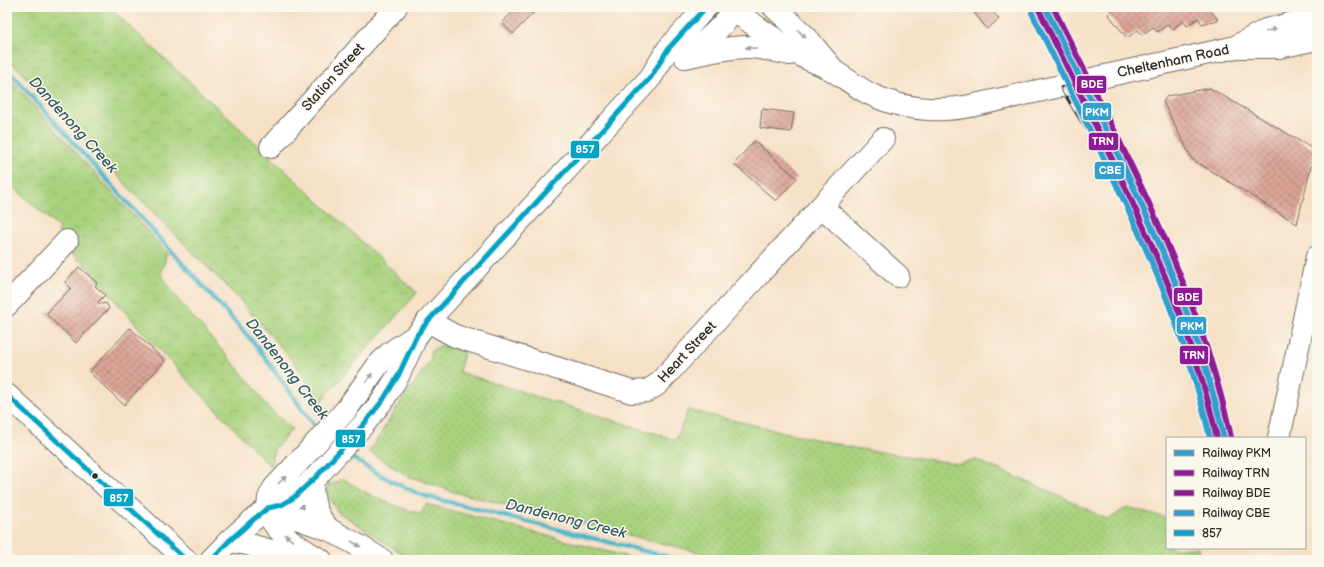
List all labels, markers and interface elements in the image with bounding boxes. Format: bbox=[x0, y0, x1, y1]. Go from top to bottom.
one-way arrow bbox=[1265, 27, 1277, 33]
one-way arrow bbox=[797, 29, 807, 39]
street label: Station Street bbox=[298, 39, 368, 115]
street label: Cheltenham Road bbox=[1115, 41, 1231, 81]
one-way arrow bbox=[745, 44, 757, 51]
water label: Dandenong Creek bbox=[25, 73, 122, 178]
line badge: BDE bbox=[1076, 75, 1107, 94]
text: BDE bbox=[1081, 78, 1103, 91]
line badge: PKM bbox=[1082, 102, 1112, 121]
text: PKM bbox=[1085, 106, 1109, 119]
line badge: TRN bbox=[1088, 132, 1119, 151]
text: TRN bbox=[1092, 135, 1114, 148]
line badge: 857 bbox=[570, 140, 600, 159]
text: 857 bbox=[575, 143, 595, 156]
line badge: CBE bbox=[1094, 161, 1125, 180]
text: CBE bbox=[1099, 164, 1121, 177]
line badge: BDE bbox=[1173, 287, 1203, 306]
text: BDE bbox=[1177, 291, 1199, 304]
water label: Dandenong Creek bbox=[241, 314, 333, 424]
line badge: PKM bbox=[1176, 316, 1207, 335]
street label: Heart Street bbox=[654, 317, 720, 386]
text: PKM bbox=[1180, 320, 1204, 333]
line badge: TRN bbox=[1179, 345, 1209, 365]
text: TRN bbox=[1183, 349, 1205, 362]
one-way arrow bbox=[365, 373, 373, 384]
line badge: 857 bbox=[335, 429, 366, 448]
text: 857 bbox=[341, 433, 361, 446]
legend bbox=[1166, 437, 1306, 549]
text: Railway PKM bbox=[1202, 446, 1271, 461]
text: Railway TRN bbox=[1202, 466, 1270, 481]
unlabelled marker bbox=[90, 471, 100, 481]
one-way arrow bbox=[277, 475, 287, 485]
text: Railway BDE bbox=[1202, 486, 1270, 501]
line badge: 857 bbox=[103, 488, 134, 507]
text: 857 bbox=[109, 492, 129, 505]
water label: Dandenong Creek bbox=[504, 495, 629, 543]
text: Railway CBE bbox=[1202, 506, 1270, 521]
text: 857 bbox=[1202, 526, 1222, 541]
one-way arrow bbox=[284, 534, 294, 543]
one-way arrow bbox=[351, 540, 361, 548]

